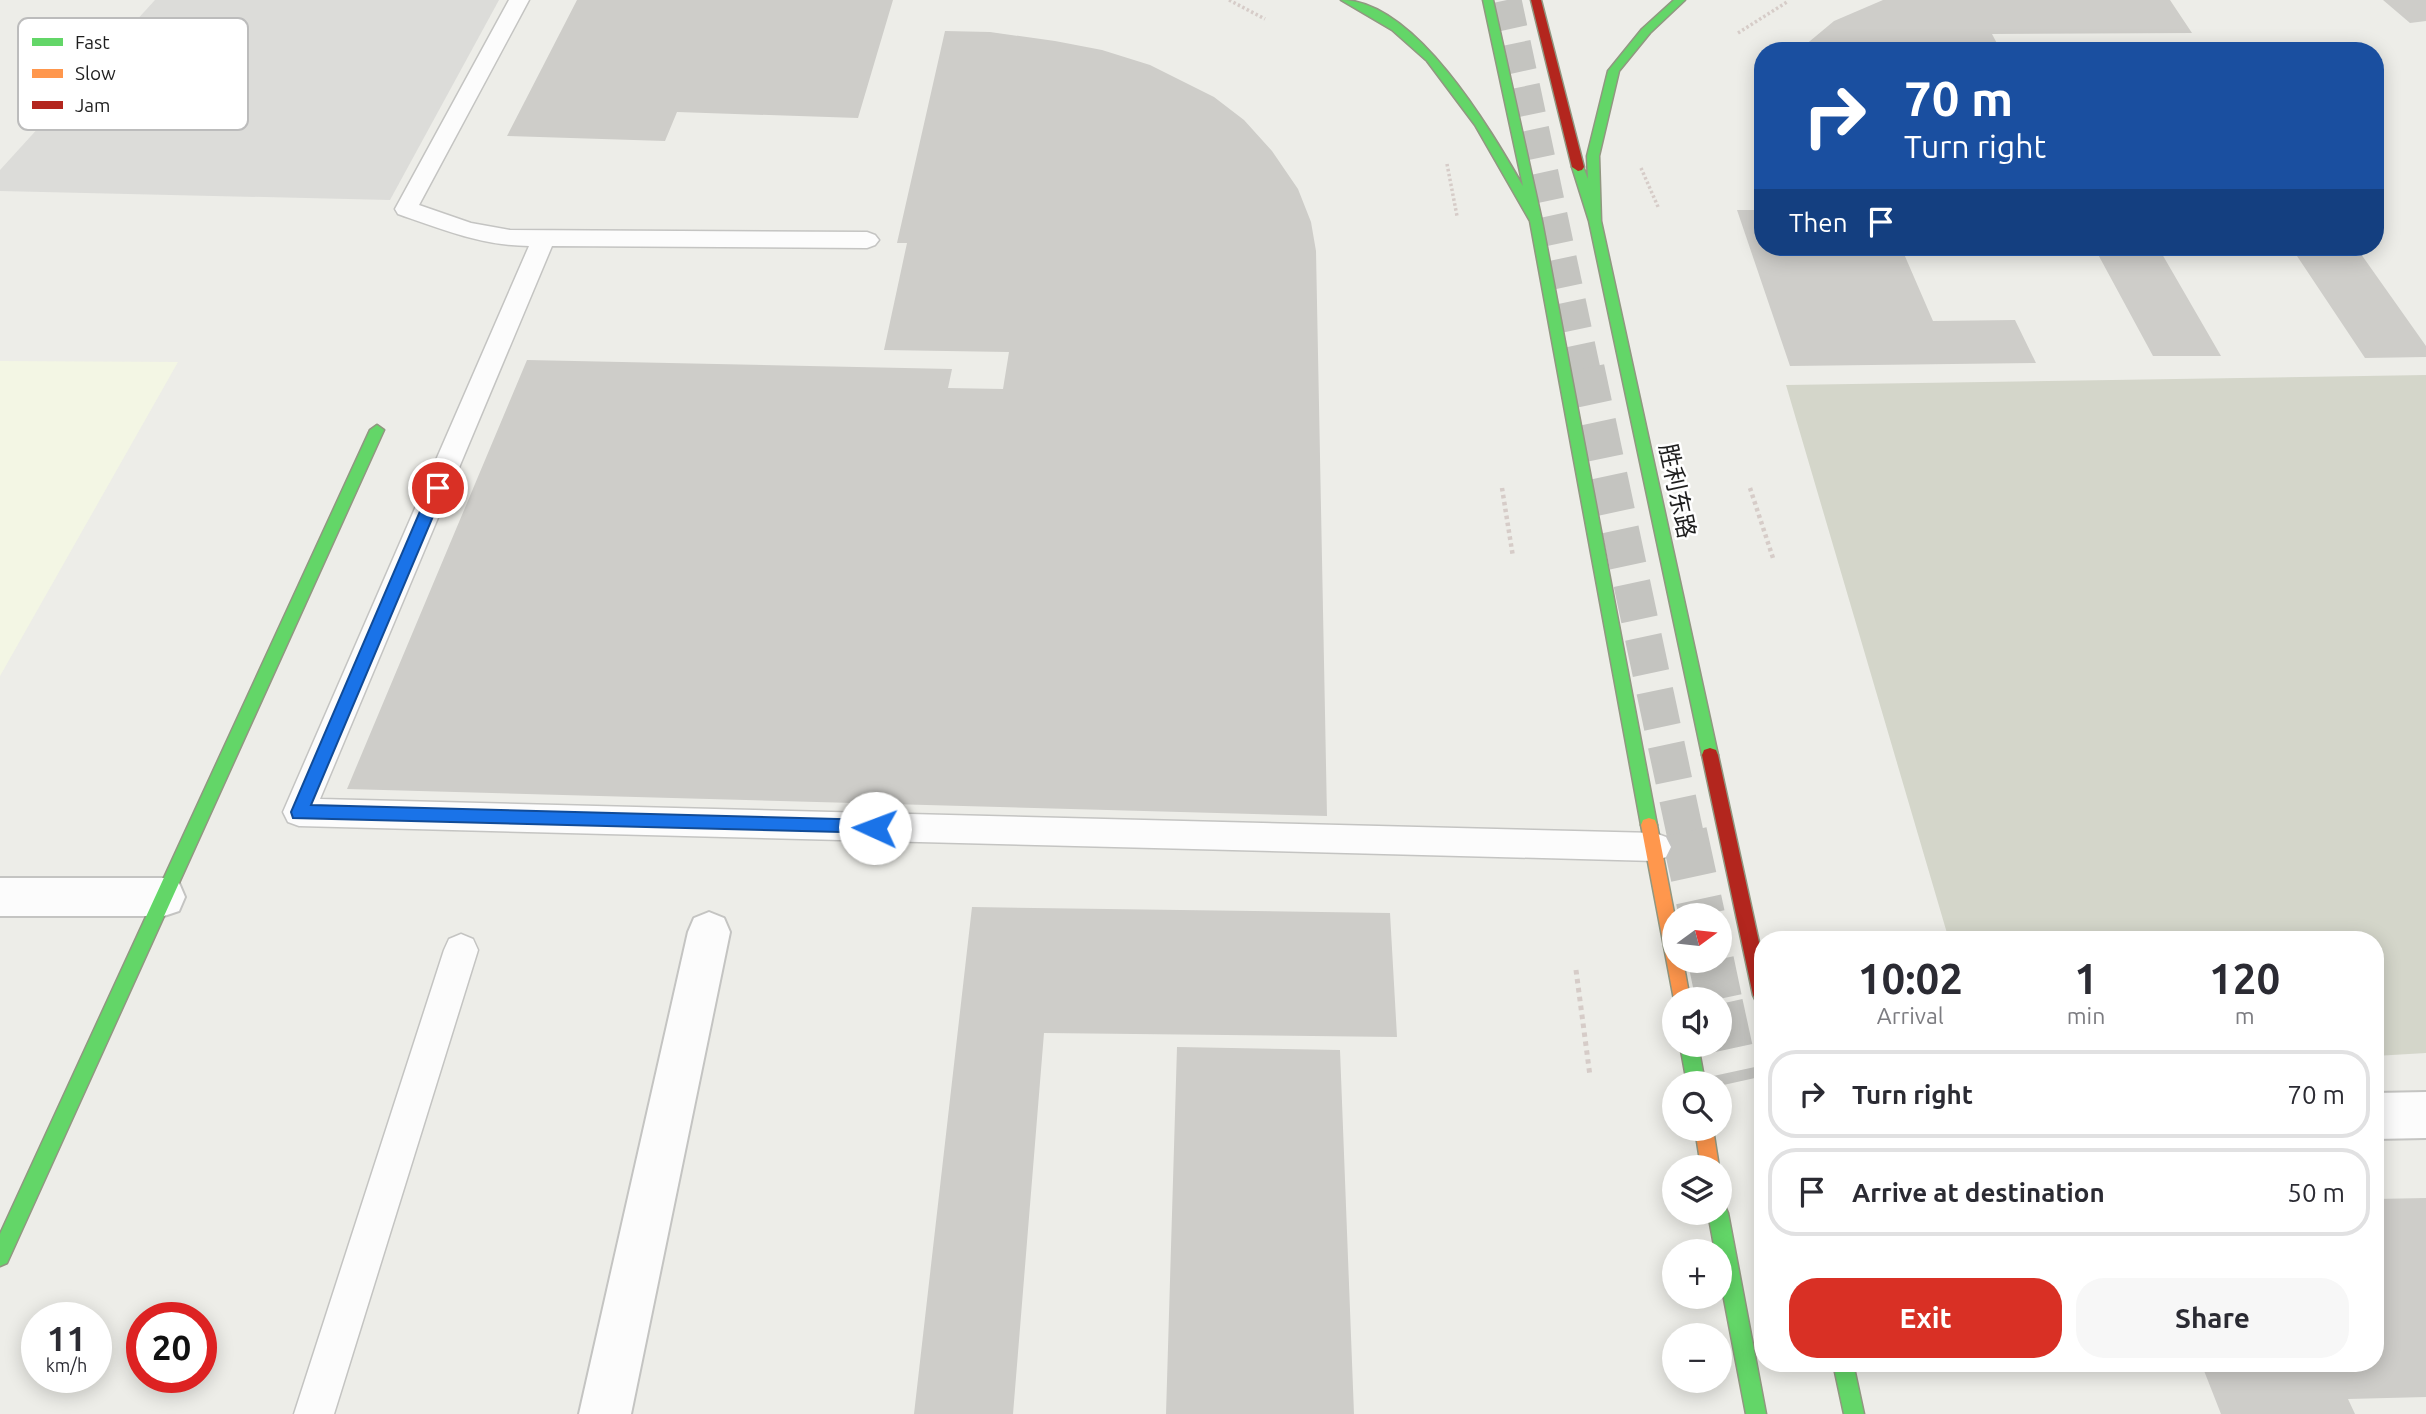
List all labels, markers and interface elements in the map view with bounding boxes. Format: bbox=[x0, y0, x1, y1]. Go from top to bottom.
legend bbox=[18, 18, 248, 130]
text: Fast bbox=[75, 31, 110, 53]
text: Slow bbox=[75, 62, 116, 84]
icon: right bbox=[1789, 70, 1880, 161]
text: 70 m bbox=[1904, 70, 2013, 125]
text: Jam bbox=[75, 94, 111, 116]
text: Turn right bbox=[1904, 128, 2046, 164]
icon: arrive bbox=[1862, 203, 1900, 241]
text: Then bbox=[1789, 208, 1848, 237]
street label: 胜利东路 bbox=[1654, 441, 1701, 541]
pin bbox=[408, 458, 468, 518]
icon: arrive bbox=[419, 469, 457, 507]
position arrow bbox=[838, 791, 912, 865]
north arrow bbox=[1662, 903, 1732, 973]
map controls bbox=[1662, 903, 1732, 1393]
text: 10:02 bbox=[1858, 955, 1963, 1002]
text: 1 bbox=[2074, 955, 2098, 1002]
text: 120 bbox=[2209, 955, 2280, 1002]
button: sound bbox=[1662, 987, 1732, 1057]
text: Arrival bbox=[1877, 1003, 1944, 1028]
text: min bbox=[2067, 1003, 2105, 1028]
text: m bbox=[2235, 1003, 2255, 1028]
button: search bbox=[1662, 1071, 1732, 1141]
icon: right bbox=[1793, 1075, 1831, 1113]
text: Turn right bbox=[1852, 1080, 1973, 1109]
text: 70 m bbox=[2287, 1080, 2345, 1109]
button: layers bbox=[1662, 1155, 1732, 1225]
icon: arrive bbox=[1793, 1173, 1831, 1211]
text: Arrive at destination bbox=[1852, 1178, 2105, 1207]
text: 50 m bbox=[2287, 1178, 2345, 1207]
button: + bbox=[1662, 1239, 1732, 1309]
button: Exit bbox=[1789, 1278, 2062, 1358]
button: Share bbox=[2076, 1278, 2349, 1358]
speed limit sign: 20 bbox=[126, 1302, 217, 1393]
text: 11 bbox=[47, 1318, 86, 1358]
button: − bbox=[1662, 1323, 1732, 1393]
text: km/h bbox=[46, 1355, 87, 1375]

